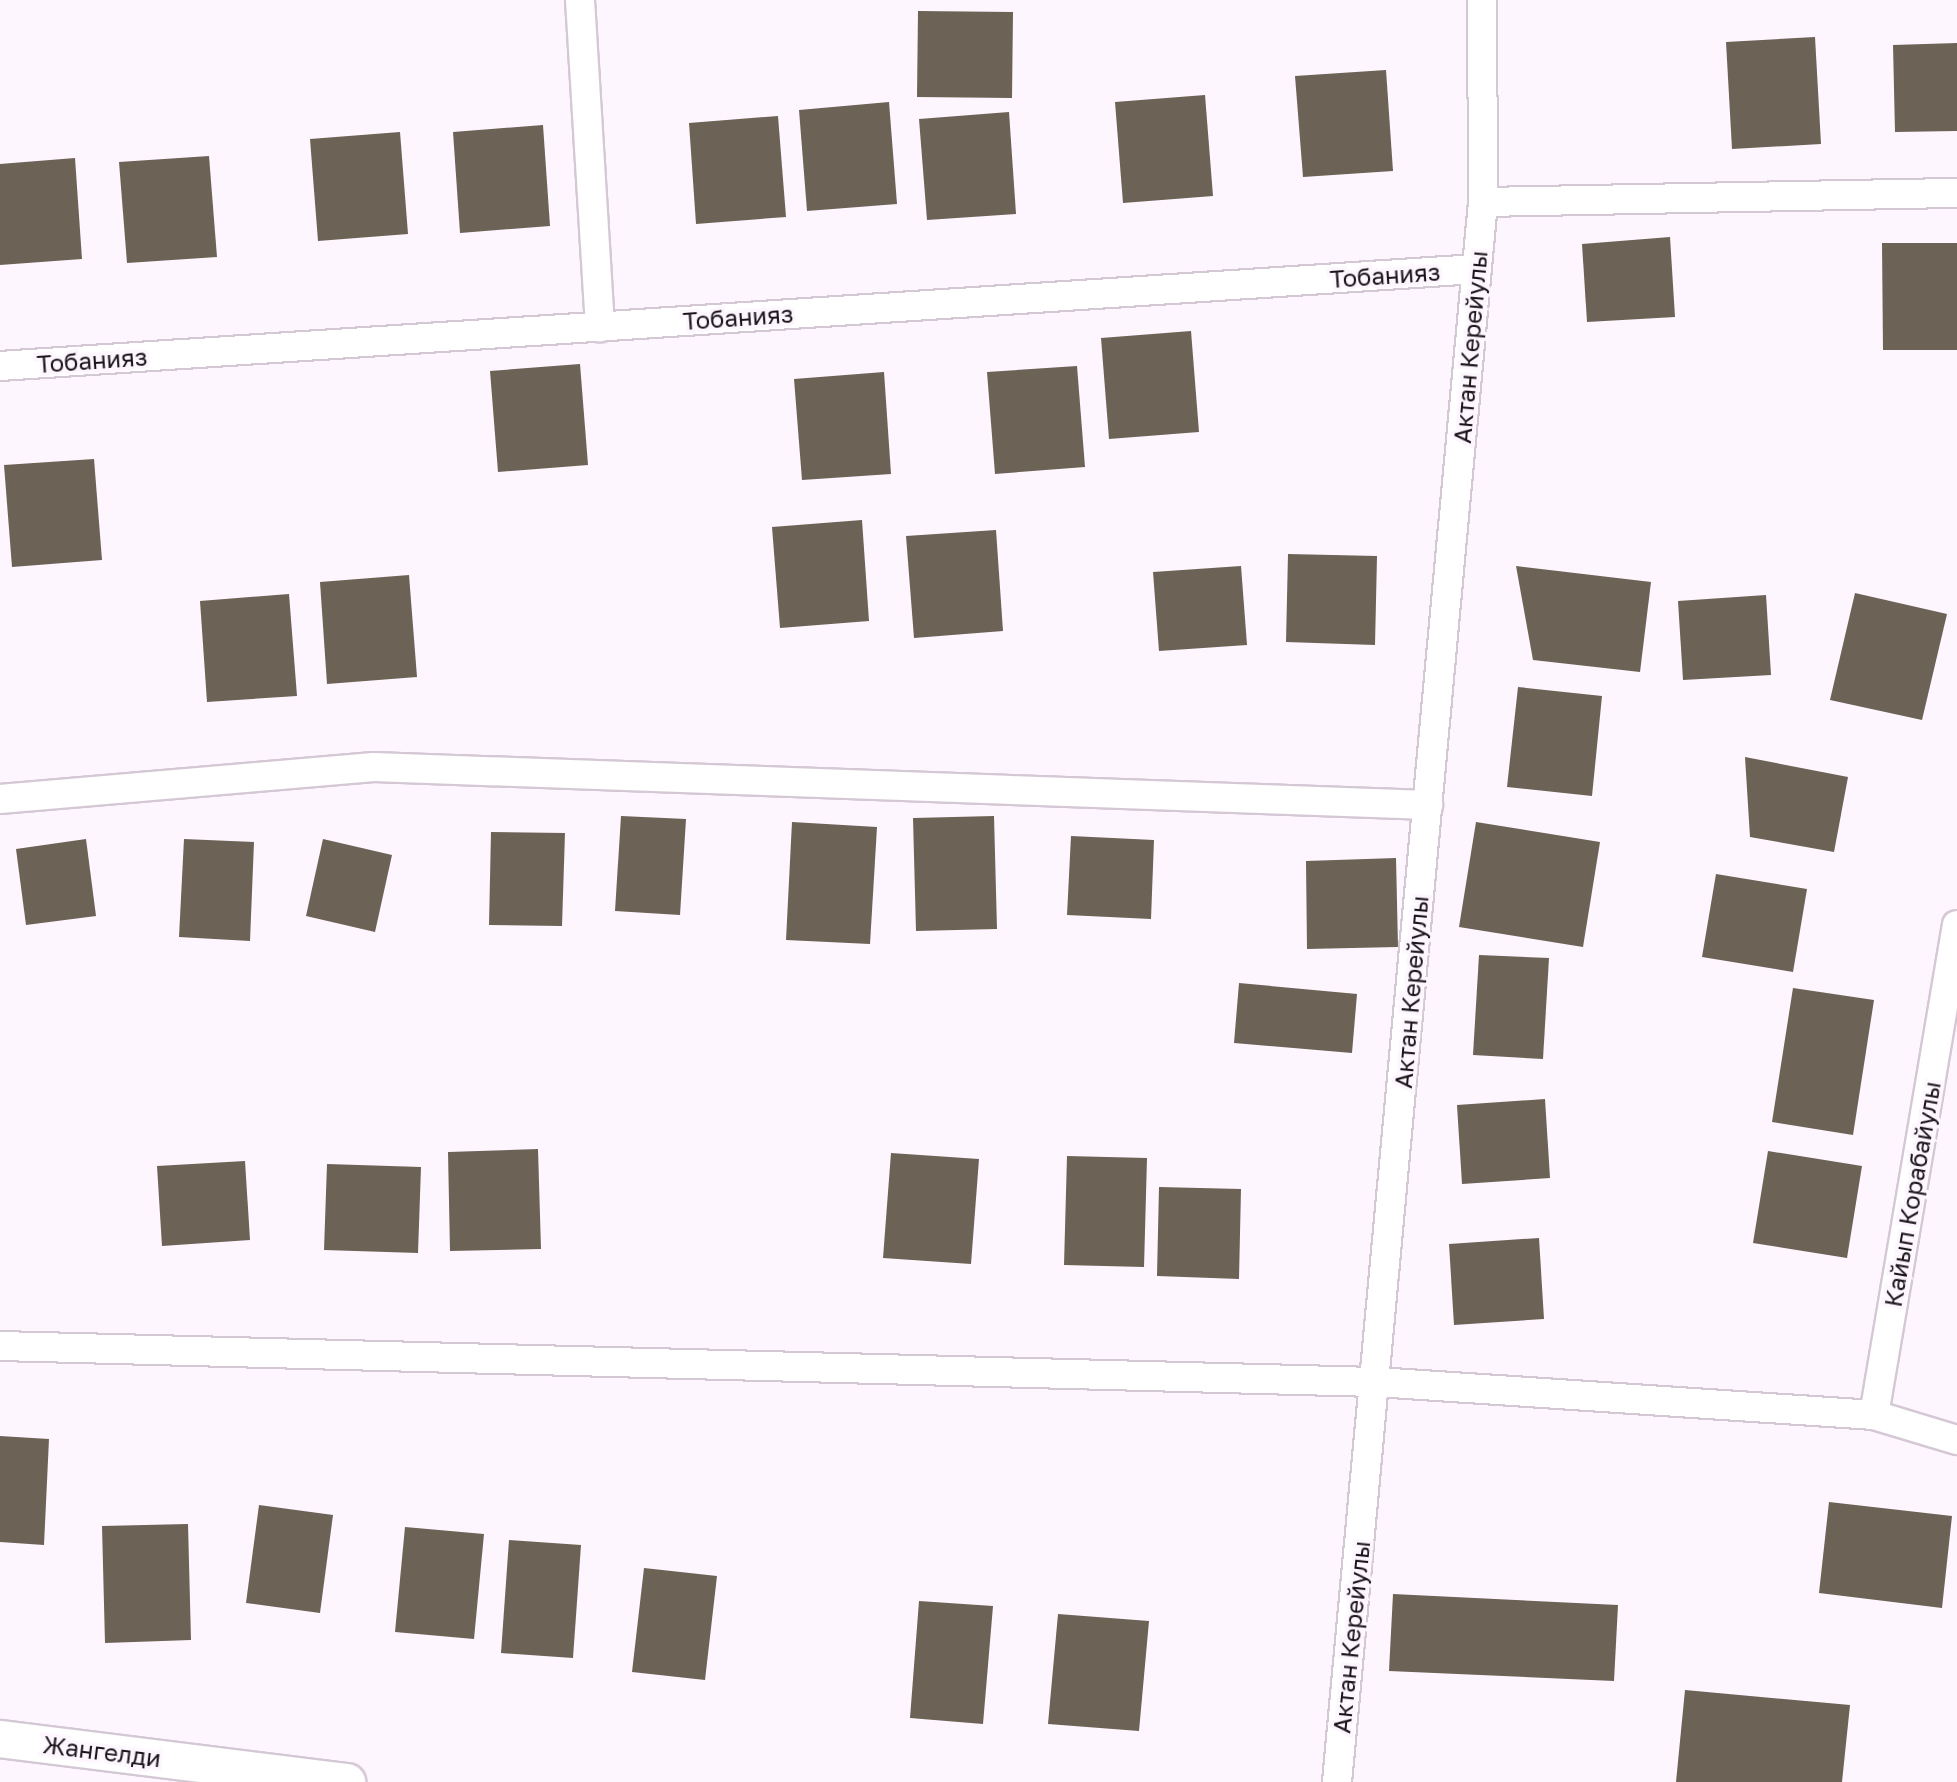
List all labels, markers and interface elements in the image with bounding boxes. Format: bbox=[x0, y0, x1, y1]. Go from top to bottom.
street label: Актан Керейулы bbox=[1447, 249, 1493, 445]
street label: Тобанияз bbox=[1329, 257, 1441, 293]
street label: Тобанияз bbox=[682, 299, 794, 335]
street label: Тобанияз bbox=[36, 342, 148, 378]
street label: Актан Керейулы bbox=[1388, 894, 1434, 1090]
street label: Кайып Корабайулы bbox=[1878, 1079, 1946, 1309]
street label: Актан Керейулы bbox=[1327, 1539, 1375, 1735]
street label: Жангелди bbox=[41, 1729, 163, 1773]

